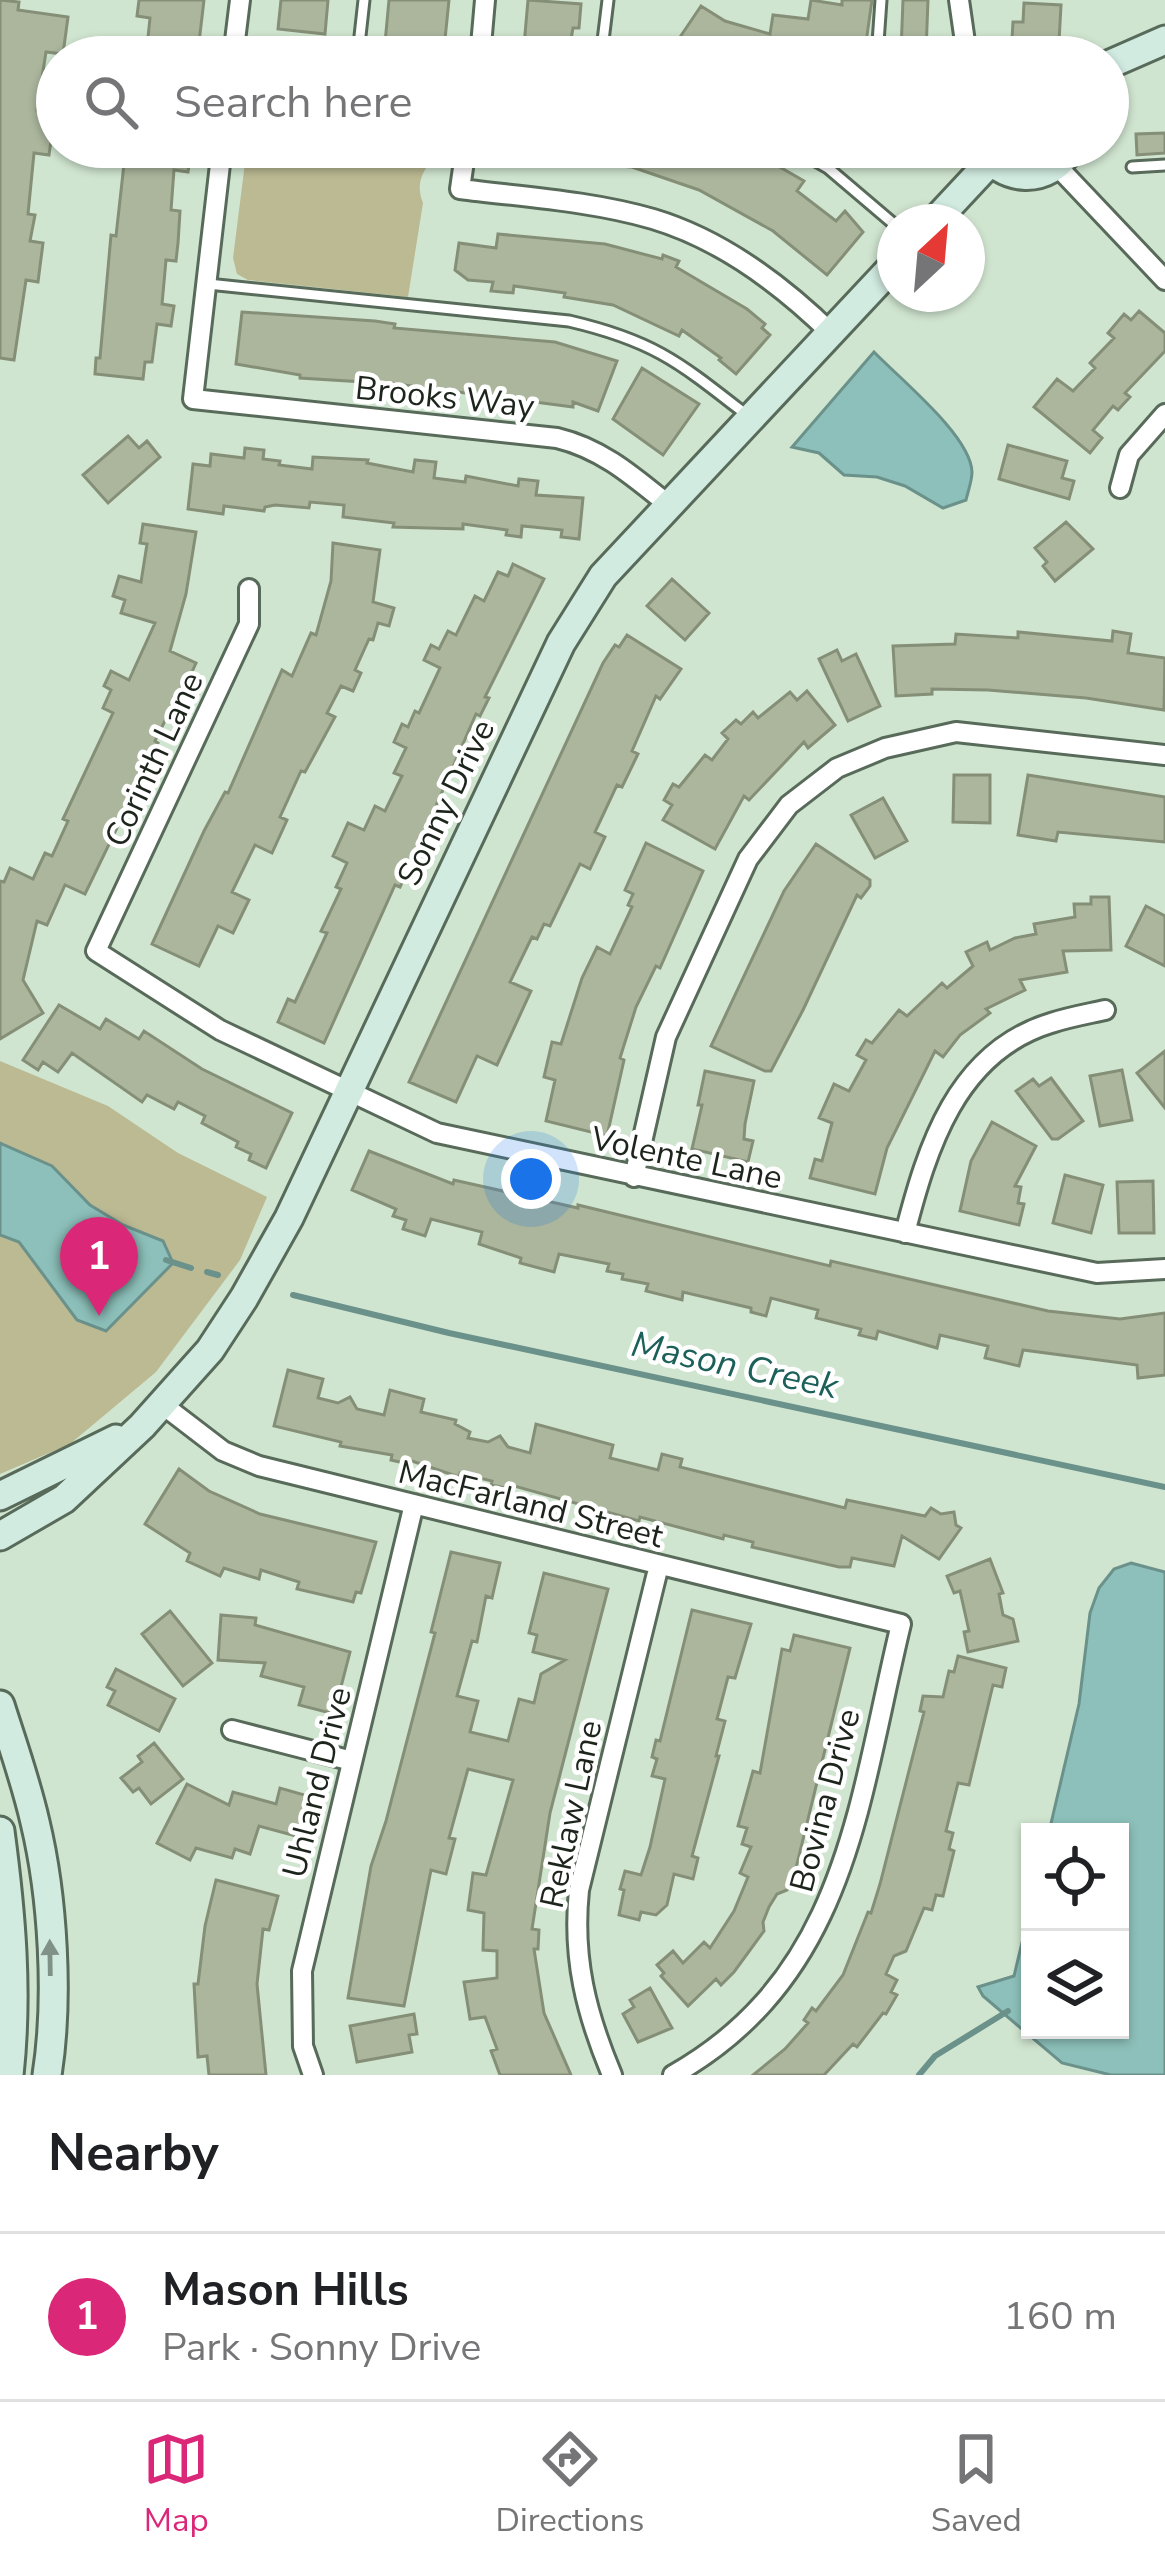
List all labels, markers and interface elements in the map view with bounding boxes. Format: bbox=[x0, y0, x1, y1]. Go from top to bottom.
search box bbox=[36, 36, 1129, 168]
icon: search bbox=[78, 69, 144, 135]
text: Search here bbox=[174, 72, 413, 133]
north arrow bbox=[877, 204, 985, 312]
street label: Brooks Way bbox=[353, 366, 537, 429]
street label: Corinth Lane bbox=[94, 665, 215, 854]
street label: Sonny Drive bbox=[387, 712, 506, 893]
street label: Volente Lane bbox=[586, 1116, 786, 1201]
your location bbox=[501, 1149, 561, 1209]
pin: 1 bbox=[60, 1217, 138, 1316]
water label: Mason Creek bbox=[627, 1320, 843, 1411]
street label: MacFarland Street bbox=[393, 1450, 668, 1559]
street label: Uhland Drive bbox=[272, 1682, 363, 1882]
street label: Bovina Drive bbox=[779, 1704, 872, 1897]
street label: Reklaw Lane bbox=[530, 1716, 613, 1912]
map controls bbox=[1021, 1823, 1129, 2039]
button: locate bbox=[1021, 1823, 1129, 1931]
button: layers bbox=[1021, 1931, 1129, 2039]
one-way arrow bbox=[40, 1938, 59, 1976]
text: Nearby bbox=[48, 2118, 219, 2188]
text: Mason Hills bbox=[162, 2260, 409, 2321]
text: 1 bbox=[75, 2290, 99, 2343]
text: 160 m bbox=[1003, 2290, 1117, 2343]
text: Park · Sonny Drive bbox=[162, 2321, 481, 2374]
tab: Map bbox=[143, 2426, 209, 2543]
tab: Directions bbox=[496, 2426, 644, 2543]
tab: Saved bbox=[931, 2426, 1022, 2543]

